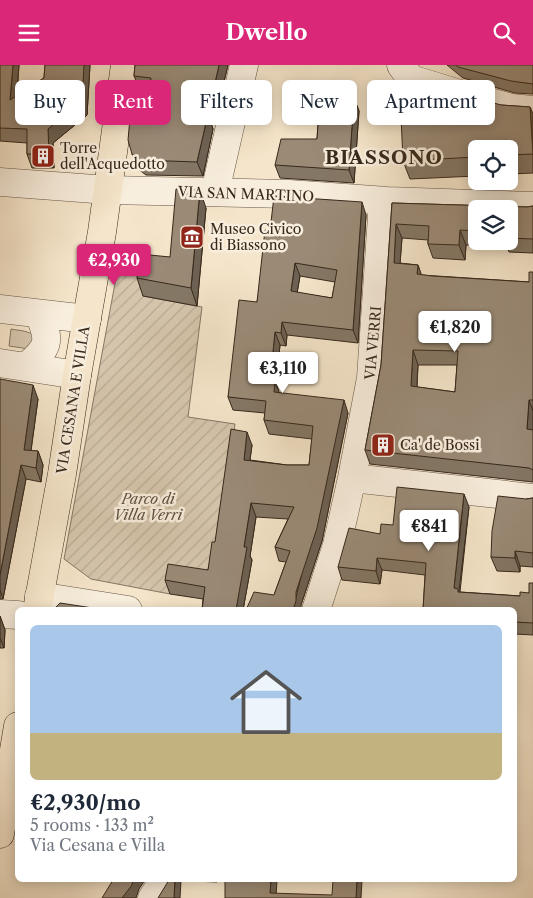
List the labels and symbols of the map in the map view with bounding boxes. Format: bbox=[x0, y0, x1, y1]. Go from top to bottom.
place label: Torre dell'Acquedotto bbox=[60, 139, 165, 173]
building icon: Torre dell'Acquedotto bbox=[30, 143, 56, 169]
district label: BIASSONO bbox=[325, 146, 443, 169]
street label: VIA SAN MARTINO bbox=[177, 183, 314, 205]
place label: Museo Civico di Biassono bbox=[210, 220, 301, 254]
museum icon: Museo Civico di Biassono bbox=[179, 224, 205, 250]
pin: €2,930 bbox=[73, 243, 155, 286]
street label: VIA VERRI bbox=[361, 305, 385, 382]
pin: €1,820 bbox=[414, 311, 496, 353]
street label: VIA CESANA E VILLA bbox=[52, 324, 94, 476]
pin: €3,110 bbox=[242, 351, 324, 394]
building icon: Ca' de Bossi bbox=[370, 432, 396, 458]
place label: Ca' de Bossi bbox=[400, 436, 479, 454]
park label: Parco di Villa Verri bbox=[114, 490, 184, 524]
pin: €841 bbox=[399, 509, 459, 552]

